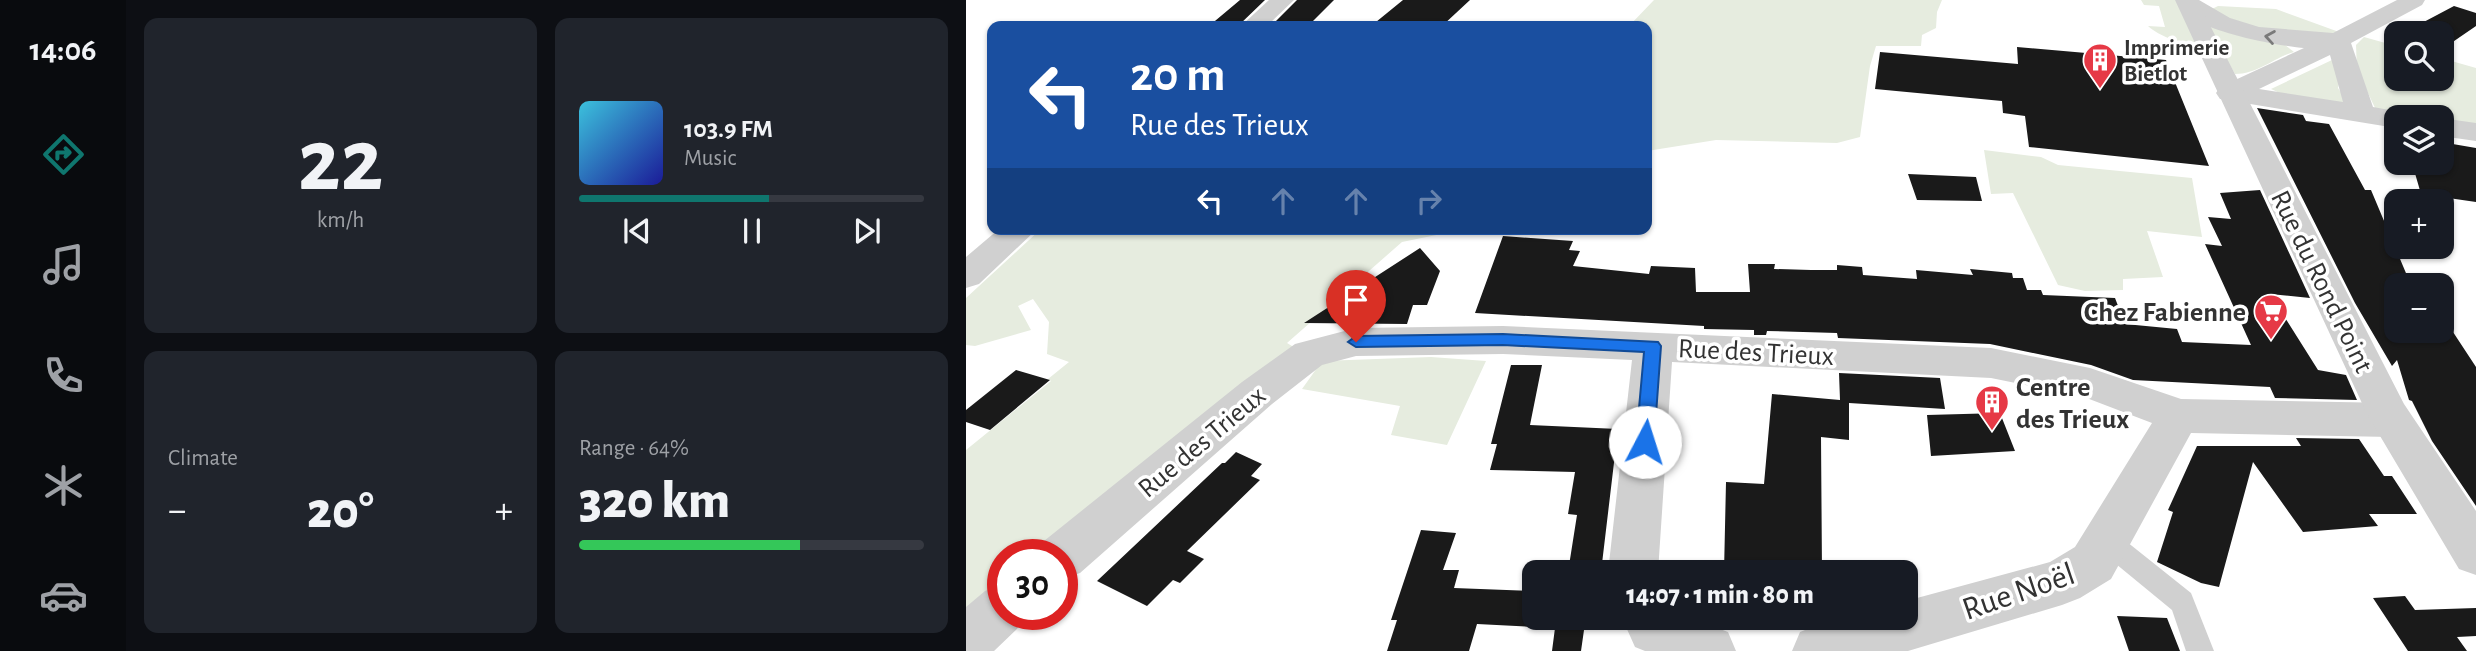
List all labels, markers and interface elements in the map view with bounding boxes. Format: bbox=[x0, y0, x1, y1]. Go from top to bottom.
map controls bbox=[2384, 21, 2454, 343]
button: search bbox=[2384, 21, 2454, 91]
one-way arrow bbox=[2264, 30, 2276, 45]
text: 14:06 bbox=[29, 34, 97, 66]
place label: Imprimerie Bietlot bbox=[2124, 37, 2229, 86]
building icon: Imprimerie Bietlot bbox=[2081, 41, 2119, 90]
icon: left bbox=[1015, 49, 1106, 140]
text: 20 m bbox=[1130, 51, 1226, 100]
button: layers bbox=[2384, 105, 2454, 175]
text: Rue des Trieux bbox=[1130, 109, 1309, 141]
text: 22 bbox=[298, 116, 383, 207]
text: 103.9 FM bbox=[684, 116, 773, 142]
icon: directions bbox=[39, 130, 88, 179]
text: Music bbox=[684, 147, 736, 170]
icon: left bbox=[1191, 182, 1229, 220]
icon: ahead bbox=[1264, 182, 1302, 220]
icon: ahead bbox=[1337, 182, 1375, 220]
icon: right bbox=[1410, 182, 1448, 220]
street label: Rue du Rond Point bbox=[2265, 186, 2377, 378]
button: + bbox=[2384, 189, 2454, 259]
text: km/h bbox=[317, 209, 364, 232]
icon: previous bbox=[618, 212, 656, 250]
icon: pause bbox=[733, 212, 771, 250]
icon: next bbox=[848, 212, 886, 250]
icon: music bbox=[39, 240, 88, 289]
pin bbox=[1326, 270, 1386, 342]
button: − bbox=[2384, 273, 2454, 343]
icon: arrive bbox=[1337, 281, 1375, 319]
supermarket icon: Chez Fabienne bbox=[2252, 292, 2290, 341]
place label: Chez Fabienne bbox=[2084, 299, 2246, 327]
street label: Rue des Trieux bbox=[1677, 335, 1835, 371]
icon: phone bbox=[39, 351, 88, 400]
place label: Centre des Trieux bbox=[2016, 374, 2129, 434]
street label: Rue des Trieux bbox=[1133, 382, 1271, 503]
building icon: Centre des Trieux bbox=[1973, 383, 2011, 432]
position arrow bbox=[1608, 405, 1682, 479]
text: Range · 64% bbox=[579, 437, 689, 460]
text: Climate bbox=[168, 447, 238, 470]
icon: climate bbox=[39, 461, 88, 510]
text: 320 km bbox=[579, 475, 730, 527]
text: 20° bbox=[307, 485, 374, 537]
text: − bbox=[168, 492, 186, 530]
text: + bbox=[495, 492, 513, 530]
speed limit sign: 30 bbox=[987, 539, 1078, 630]
street label: Rue Noël bbox=[1958, 558, 2079, 627]
icon: car bbox=[39, 571, 88, 620]
text: 14:07 · 1 min · 80 m bbox=[1626, 582, 1814, 608]

